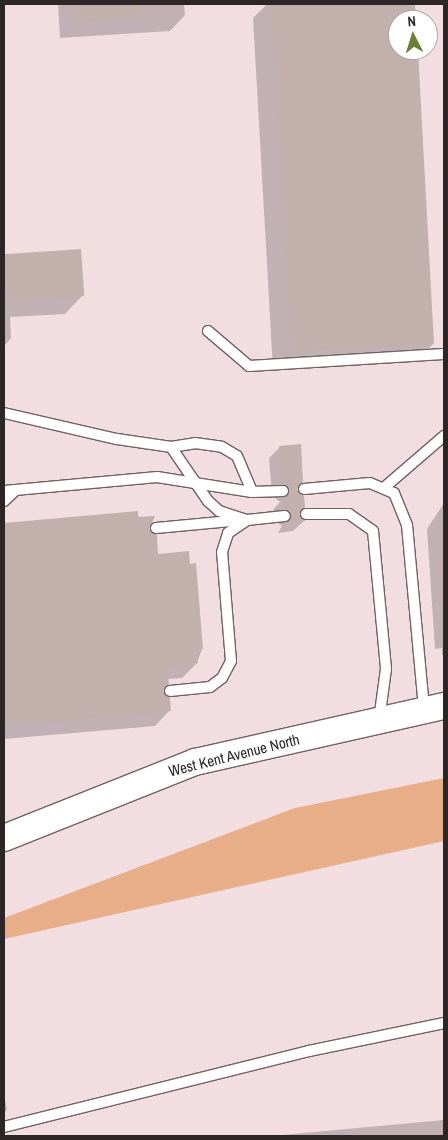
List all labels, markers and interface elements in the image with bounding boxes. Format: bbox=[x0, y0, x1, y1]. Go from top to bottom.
north arrow bbox=[388, 10, 438, 60]
text: N bbox=[407, 12, 417, 30]
street label: West Kent Avenue North bbox=[166, 730, 302, 780]

